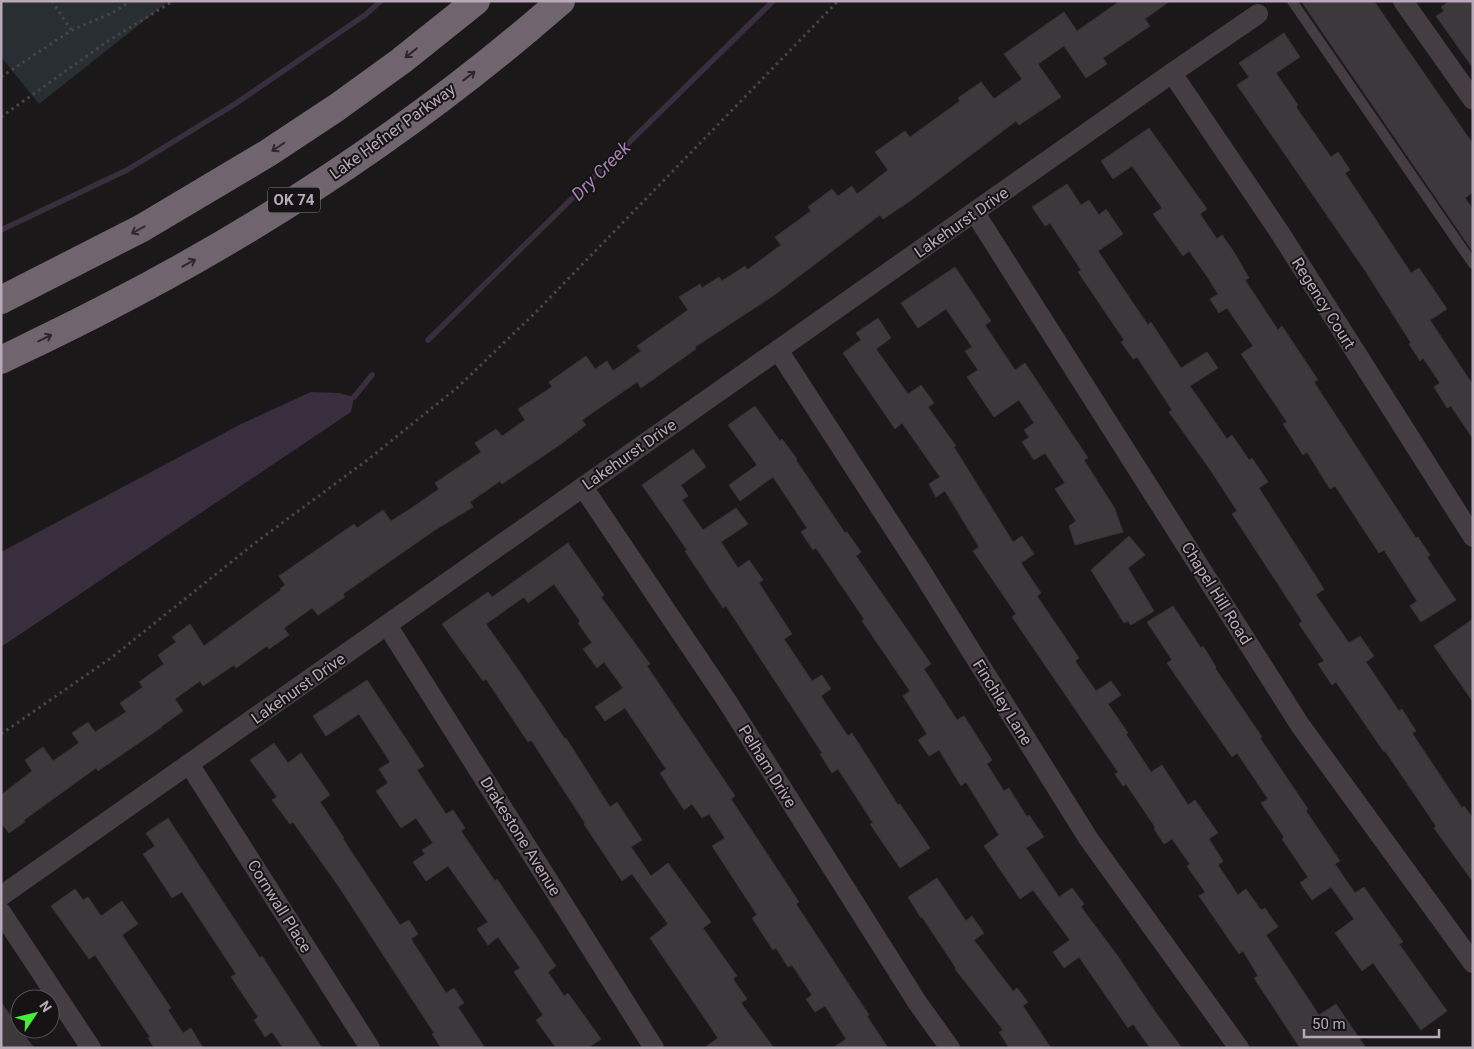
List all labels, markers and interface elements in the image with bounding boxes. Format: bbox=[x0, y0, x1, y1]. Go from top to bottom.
one-way arrow bbox=[404, 48, 417, 59]
one-way arrow bbox=[462, 70, 475, 81]
street label: Lake Hefner Parkway bbox=[326, 79, 459, 183]
water label: Dry Creek bbox=[567, 136, 635, 204]
one-way arrow bbox=[271, 142, 285, 152]
street label: Lakehurst Drive bbox=[911, 183, 1012, 262]
road number: OK 74 bbox=[268, 188, 320, 212]
one-way arrow bbox=[131, 226, 146, 235]
street label: Regency Court bbox=[1288, 254, 1359, 352]
one-way arrow bbox=[181, 257, 195, 267]
one-way arrow bbox=[37, 333, 52, 342]
street label: Lakehurst Drive bbox=[579, 415, 680, 494]
street label: Chapel Hill Road bbox=[1178, 539, 1256, 648]
street label: Lakehurst Drive bbox=[248, 649, 349, 728]
street label: Finchley Lane bbox=[969, 656, 1036, 749]
street label: Pelham Drive bbox=[735, 721, 800, 811]
street label: Drakestone Avenue bbox=[476, 773, 565, 899]
street label: Cornwall Place bbox=[243, 856, 316, 956]
north arrow bbox=[10, 989, 60, 1039]
text: N bbox=[36, 998, 55, 1015]
scale bar bbox=[1304, 1006, 1439, 1038]
text: 50 m bbox=[1312, 1015, 1346, 1033]

